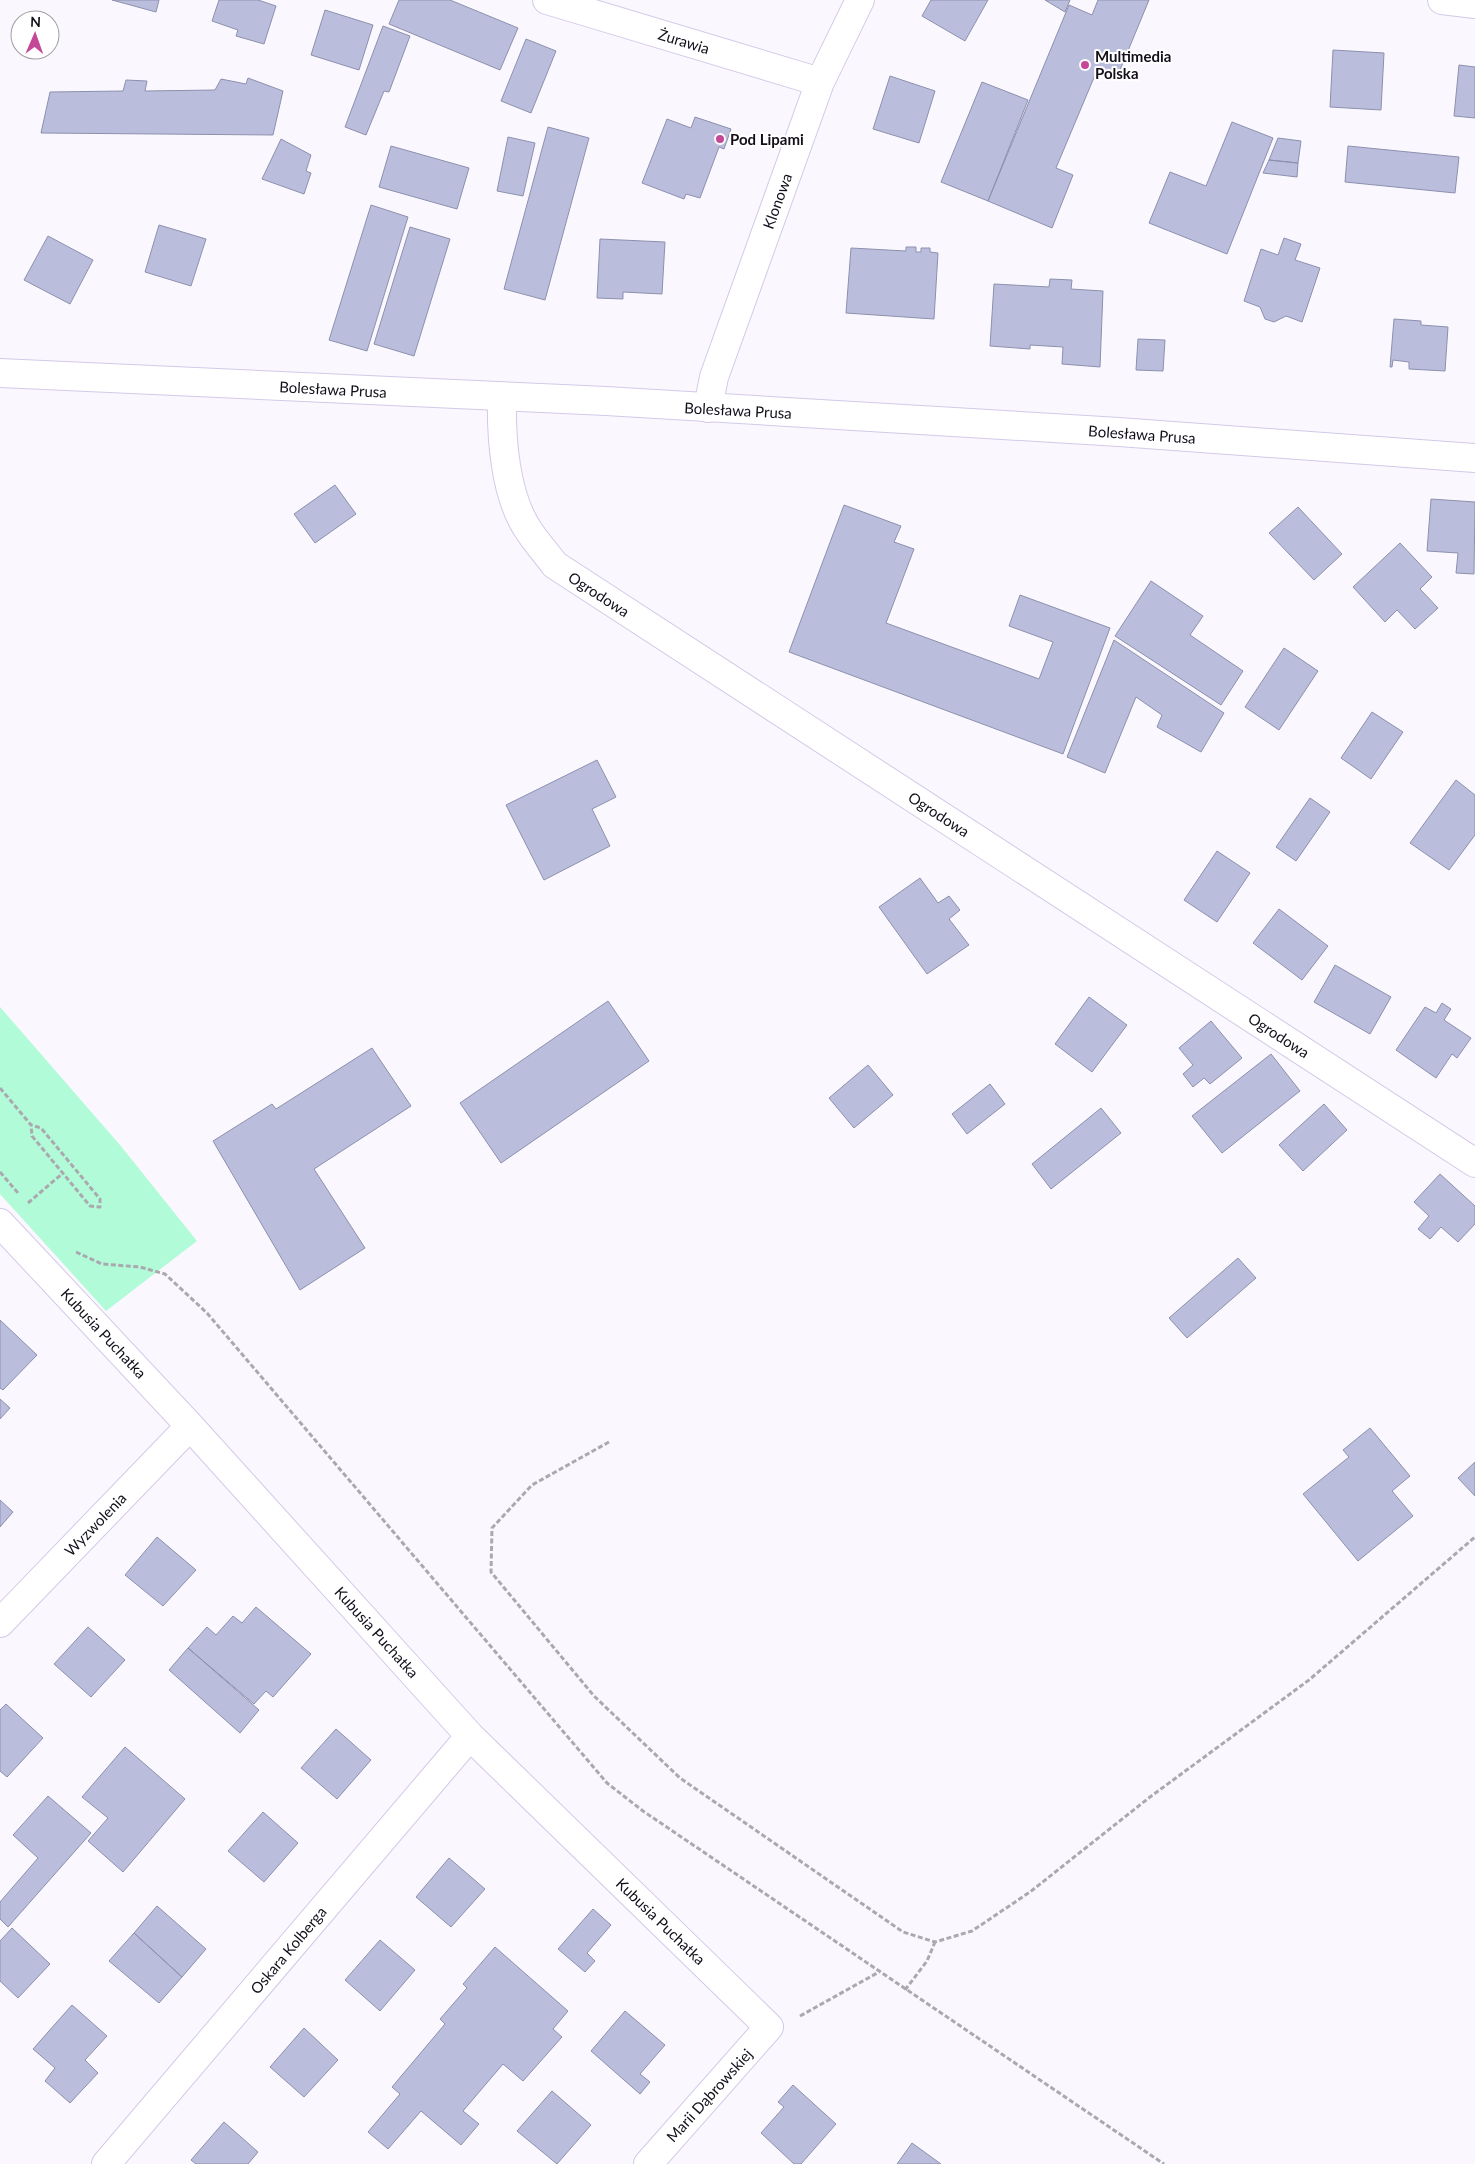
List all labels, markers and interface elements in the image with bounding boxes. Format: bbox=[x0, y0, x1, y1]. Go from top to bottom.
north arrow bbox=[10, 10, 60, 60]
text: N bbox=[30, 13, 41, 30]
street label: Żurawia bbox=[656, 25, 712, 57]
place label: Multimedia Polska bbox=[1095, 47, 1171, 82]
marker: Multimedia Polska bbox=[1079, 59, 1091, 71]
place label: Pod Lipami bbox=[730, 130, 804, 148]
marker: Pod Lipami bbox=[714, 133, 726, 145]
street label: Klonowa bbox=[759, 171, 795, 231]
street label: Bolesława Prusa bbox=[279, 377, 387, 401]
street label: Bolesława Prusa bbox=[684, 398, 792, 422]
street label: Bolesława Prusa bbox=[1088, 421, 1196, 447]
street label: Ogrodowa bbox=[565, 568, 633, 620]
street label: Ogrodowa bbox=[905, 788, 973, 840]
street label: Ogrodowa bbox=[1245, 1009, 1313, 1061]
street label: Kubusia Puchatka bbox=[58, 1284, 150, 1382]
street label: Wyzwolenia bbox=[60, 1489, 130, 1559]
street label: Kubusia Puchatka bbox=[331, 1583, 423, 1681]
street label: Kubusia Puchatka bbox=[613, 1874, 709, 1968]
street label: Oskara Kolberga bbox=[246, 1903, 330, 1997]
street label: Marii Dąbrowskiej bbox=[662, 2045, 756, 2145]

